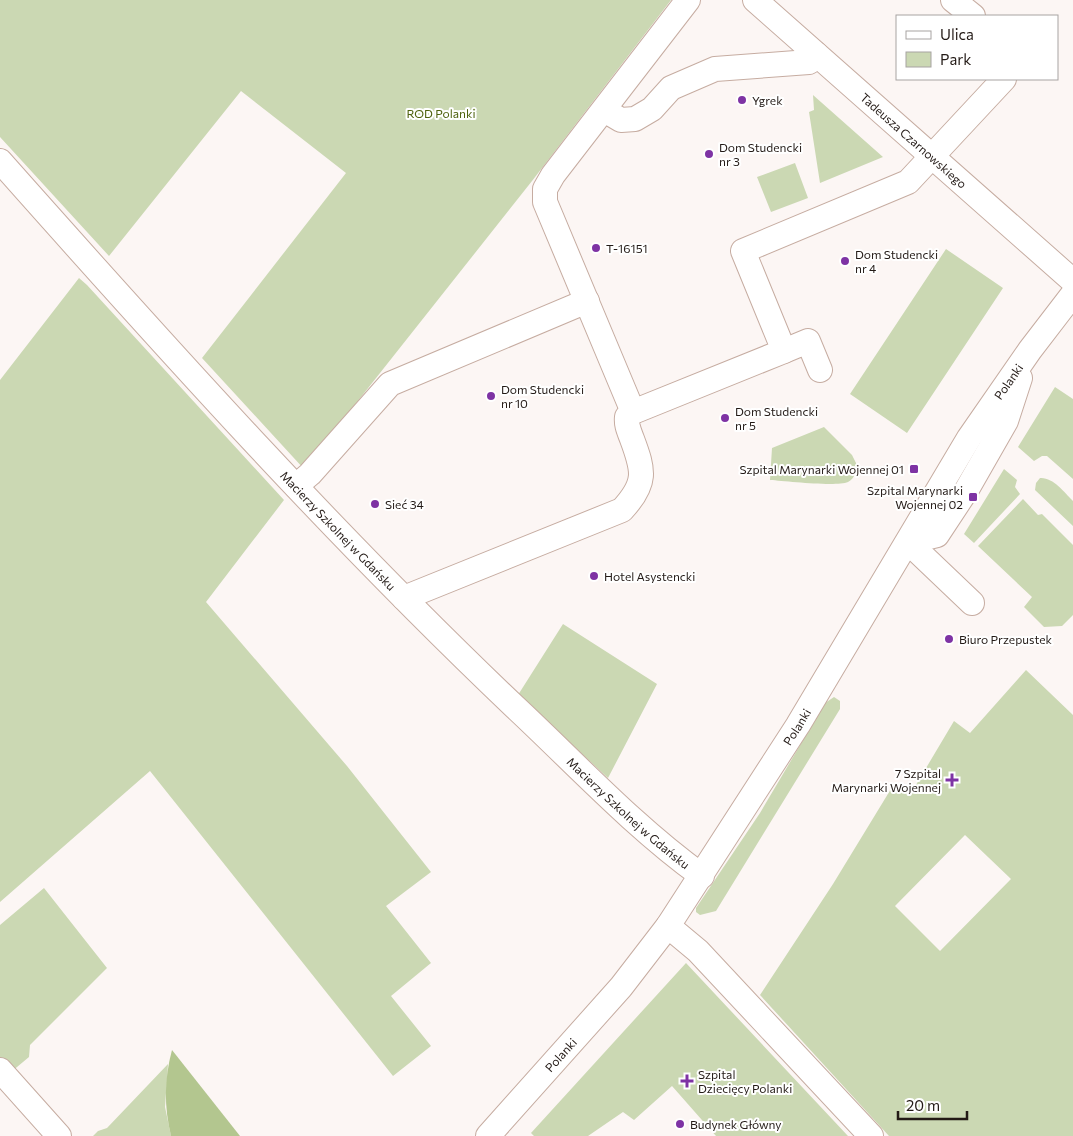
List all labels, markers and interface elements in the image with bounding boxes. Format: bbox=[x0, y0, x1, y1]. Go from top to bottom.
legend bbox=[896, 15, 1058, 80]
text: Ulica bbox=[940, 25, 974, 43]
text: Park bbox=[940, 50, 971, 68]
street label: Tadeusza Czarnowskiego bbox=[858, 90, 970, 191]
place label: Ygrek bbox=[752, 93, 783, 107]
marker: Ygrek bbox=[736, 94, 748, 106]
park label: ROD Polanki bbox=[406, 106, 476, 120]
place label: Dom Studencki nr 3 bbox=[719, 140, 802, 168]
marker: Dom Studencki nr 3 bbox=[703, 148, 715, 160]
place label: T-16151 bbox=[606, 241, 648, 255]
marker: T-16151 bbox=[590, 242, 602, 254]
place label: Dom Studencki nr 4 bbox=[855, 247, 938, 275]
marker: Dom Studencki nr 4 bbox=[839, 255, 851, 267]
street label: Polanki bbox=[991, 361, 1025, 402]
place label: Dom Studencki nr 10 bbox=[501, 382, 584, 410]
marker: Dom Studencki nr 10 bbox=[485, 390, 497, 402]
place label: Dom Studencki nr 5 bbox=[735, 404, 818, 432]
marker: Dom Studencki nr 5 bbox=[719, 412, 731, 424]
place label: Szpital Marynarki Wojennej 01 bbox=[739, 462, 904, 476]
marker: Szpital Marynarki Wojennej 01 bbox=[908, 463, 920, 475]
street label: Macierzy Szkolnej w Gdańsku bbox=[278, 468, 399, 593]
place label: Szpital Marynarki Wojennej 02 bbox=[867, 483, 963, 511]
marker: Szpital Marynarki Wojennej 02 bbox=[967, 491, 979, 503]
place label: Sieć 34 bbox=[385, 497, 424, 511]
marker: Sieć 34 bbox=[369, 498, 381, 510]
place label: Hotel Asystencki bbox=[604, 569, 695, 583]
marker: Hotel Asystencki bbox=[588, 570, 600, 582]
place label: Biuro Przepustek bbox=[959, 632, 1053, 646]
marker: Biuro Przepustek bbox=[943, 633, 955, 645]
street label: Polanki bbox=[780, 706, 813, 748]
street label: Macierzy Szkolnej w Gdańsku bbox=[564, 754, 693, 871]
place label: 7 Szpital Marynarki Wojennej bbox=[831, 766, 941, 794]
marker: 7 Szpital Marynarki Wojennej bbox=[945, 773, 959, 787]
street label: Polanki bbox=[542, 1035, 579, 1074]
place label: Szpital Dziecięcy Polanki bbox=[698, 1067, 792, 1095]
marker: Szpital Dziecięcy Polanki bbox=[680, 1074, 694, 1088]
scale bar bbox=[898, 1088, 967, 1120]
text: 20 m bbox=[906, 1096, 940, 1114]
place label: Budynek Główny bbox=[690, 1117, 782, 1131]
marker: Budynek Główny bbox=[674, 1118, 686, 1130]

